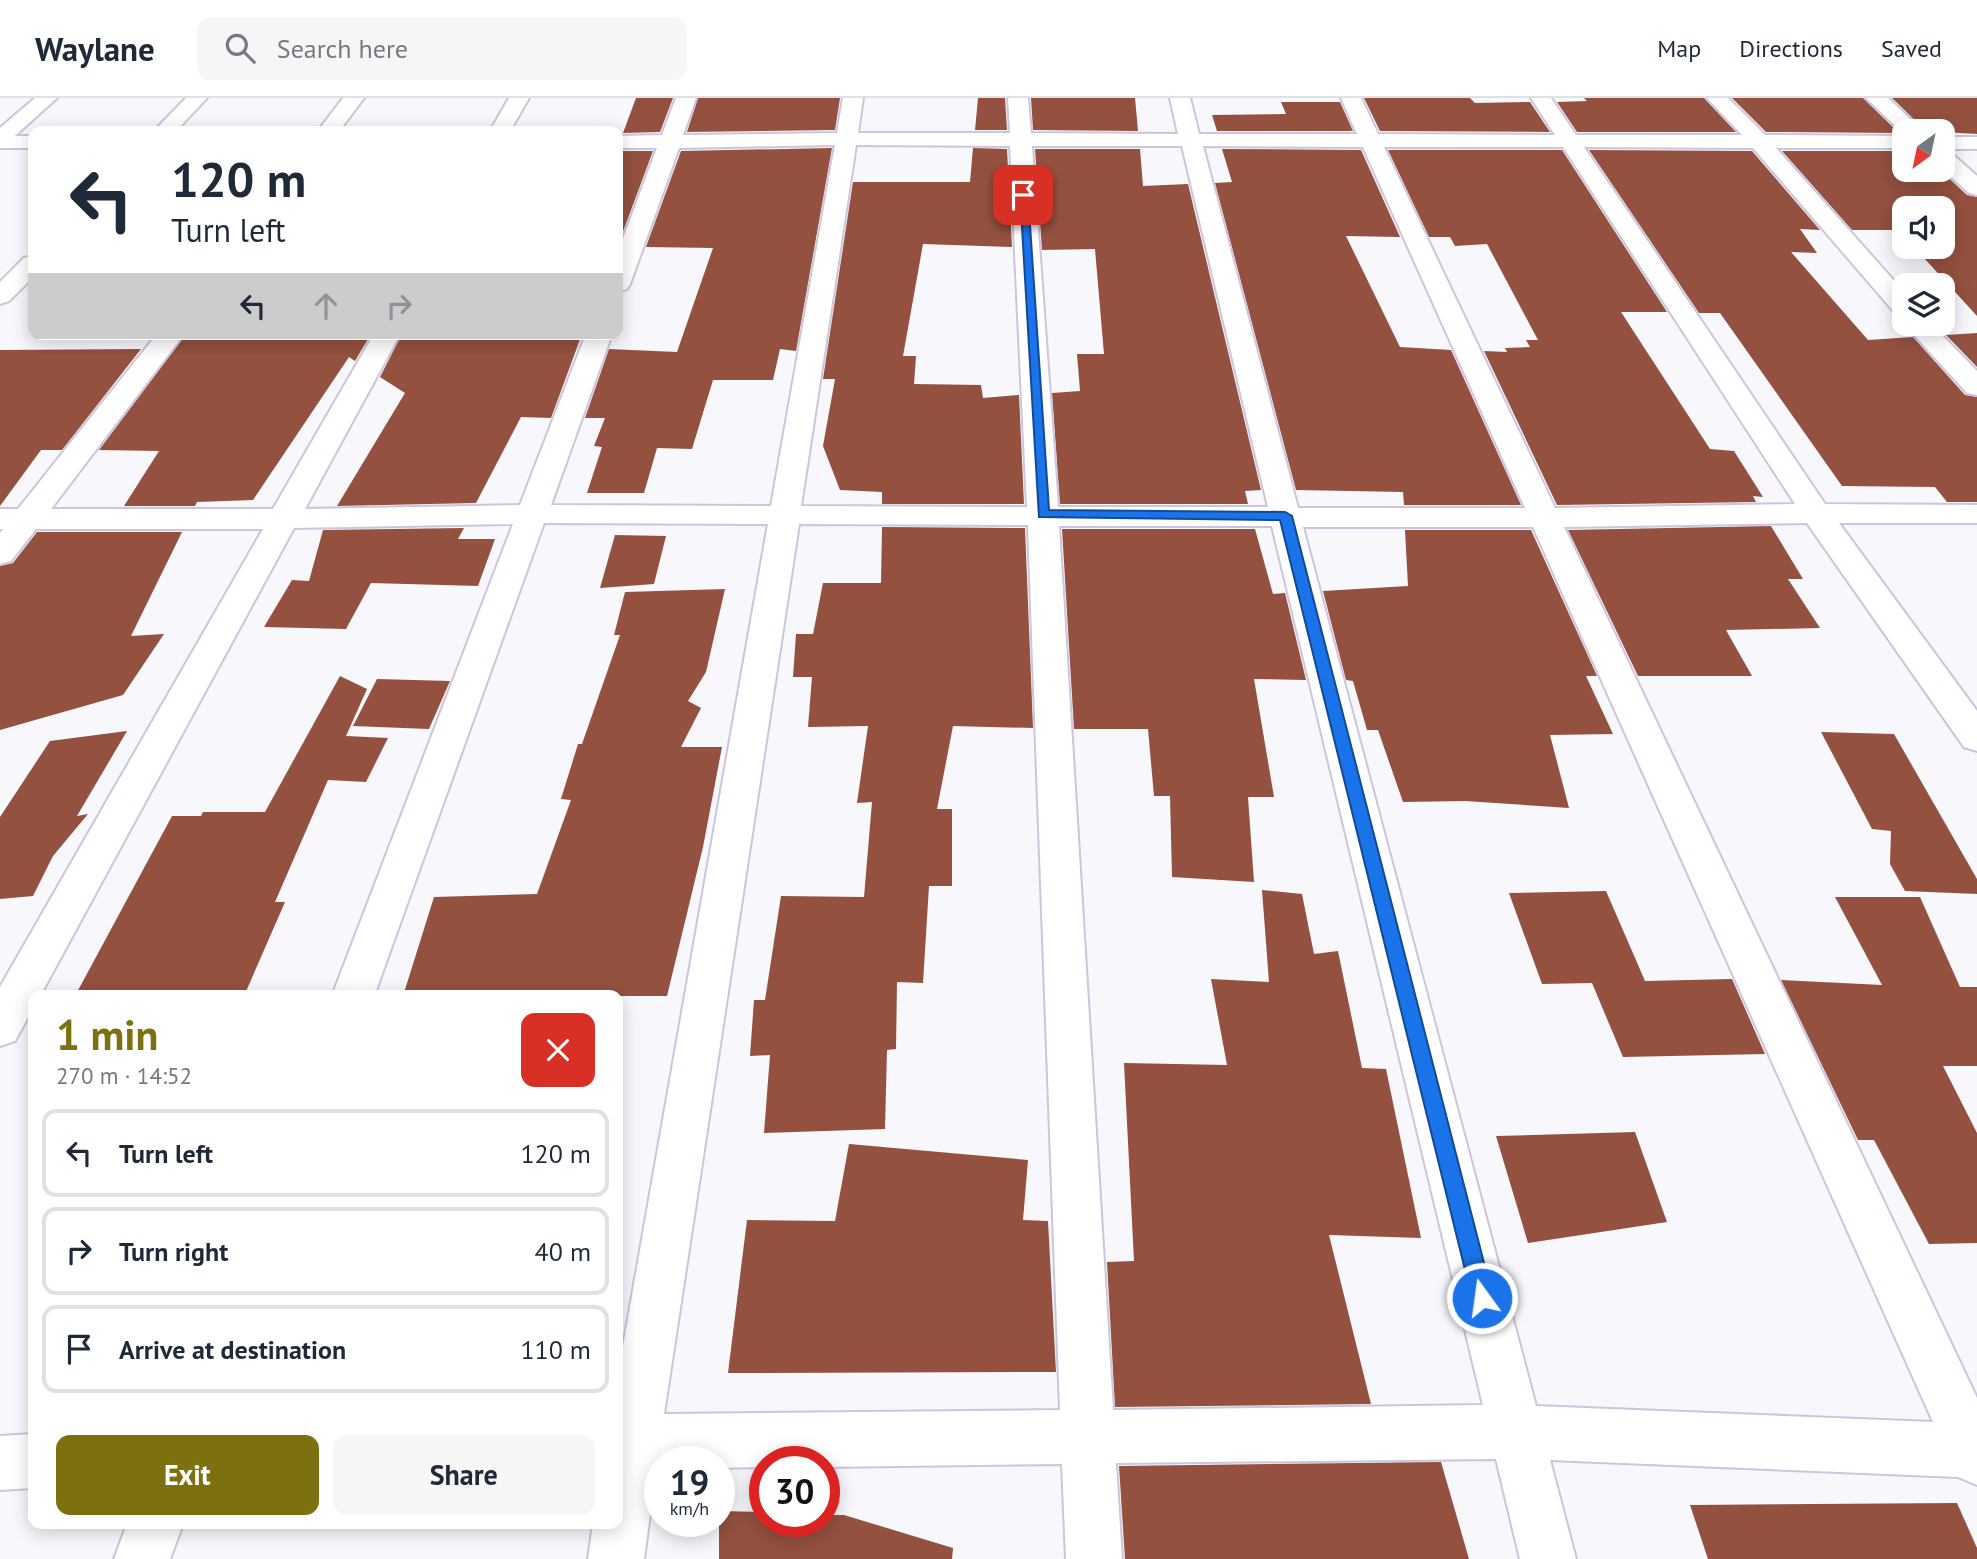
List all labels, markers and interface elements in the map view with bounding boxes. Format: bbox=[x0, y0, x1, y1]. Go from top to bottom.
search box bbox=[197, 17, 687, 80]
text: Waylane bbox=[35, 27, 155, 70]
icon: search bbox=[221, 29, 259, 67]
text: Search here bbox=[277, 32, 408, 65]
text: Map bbox=[1657, 33, 1701, 64]
text: Directions bbox=[1739, 33, 1843, 64]
text: Saved bbox=[1881, 33, 1942, 64]
north arrow bbox=[1892, 119, 1955, 182]
map controls bbox=[1892, 119, 1955, 336]
text: 120 m bbox=[171, 147, 306, 211]
icon: left bbox=[56, 154, 147, 245]
pin bbox=[993, 165, 1053, 225]
icon: arrive bbox=[1004, 176, 1042, 214]
button: sound bbox=[1892, 196, 1955, 259]
text: Turn left bbox=[171, 209, 286, 251]
button: layers bbox=[1892, 273, 1955, 336]
icon: left bbox=[234, 287, 272, 325]
icon: ahead bbox=[307, 287, 345, 325]
icon: right bbox=[380, 287, 418, 325]
text: 1 min bbox=[56, 1007, 158, 1062]
button: close bbox=[521, 1013, 595, 1087]
text: 270 m · 14:52 bbox=[56, 1061, 192, 1090]
icon: left bbox=[60, 1134, 98, 1172]
text: Turn left bbox=[119, 1137, 213, 1170]
text: 120 m bbox=[520, 1137, 591, 1170]
icon: right bbox=[60, 1232, 98, 1270]
text: Turn right bbox=[119, 1235, 228, 1268]
text: 40 m bbox=[535, 1235, 591, 1268]
position arrow bbox=[1445, 1261, 1519, 1335]
icon: arrive bbox=[60, 1330, 98, 1368]
text: Arrive at destination bbox=[119, 1333, 346, 1366]
text: 110 m bbox=[520, 1333, 591, 1366]
button: Exit bbox=[56, 1435, 319, 1515]
button: Share bbox=[333, 1435, 595, 1515]
speed limit sign: 30 bbox=[749, 1446, 840, 1537]
text: 19 bbox=[670, 1459, 709, 1505]
text: km/h bbox=[670, 1497, 709, 1520]

